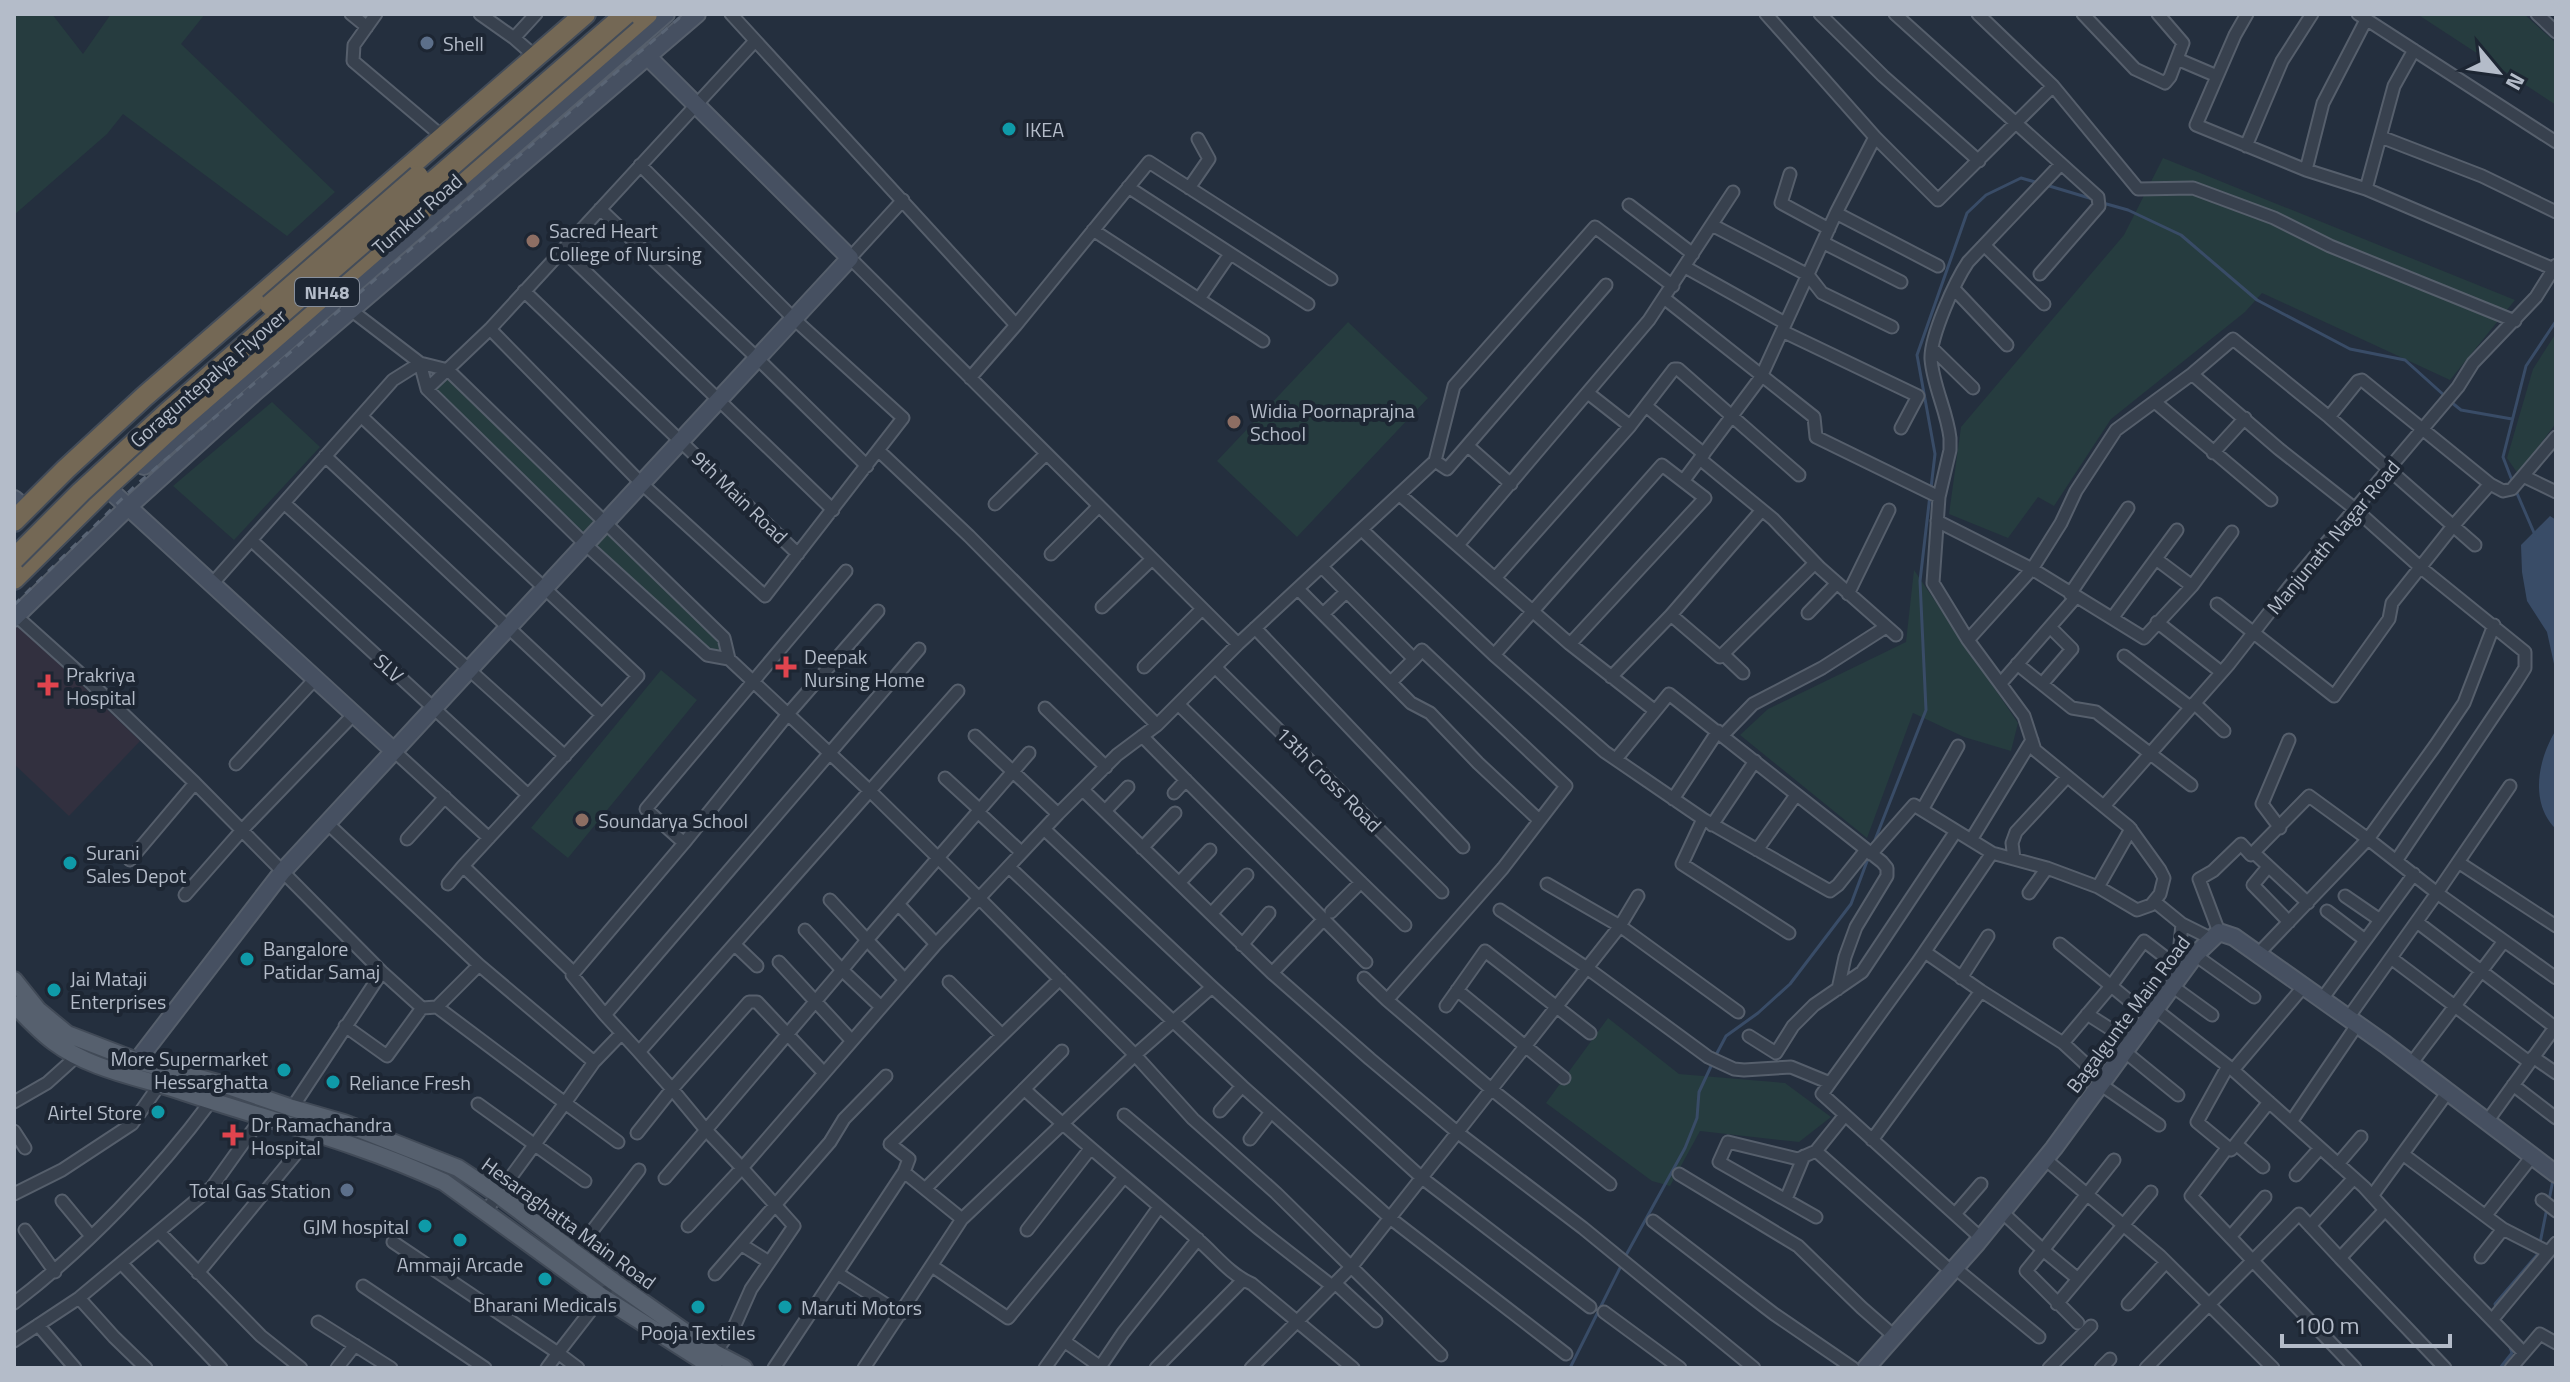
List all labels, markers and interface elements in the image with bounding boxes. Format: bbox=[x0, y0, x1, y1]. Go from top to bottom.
place label: Shell bbox=[443, 28, 484, 59]
north arrow bbox=[2458, 32, 2538, 112]
marker: Shell bbox=[418, 34, 436, 52]
text: N bbox=[2497, 67, 2534, 97]
place label: IKEA bbox=[1025, 114, 1064, 145]
marker: IKEA bbox=[1000, 120, 1018, 138]
street label: Tumkur Road bbox=[365, 166, 469, 262]
place label: Sacred Heart College of Nursing bbox=[549, 215, 702, 269]
marker: Sacred Heart College of Nursing bbox=[524, 232, 542, 250]
road number: NH48 bbox=[295, 278, 359, 306]
street label: Goraguntepalya Flyover bbox=[123, 301, 293, 455]
place label: Widia Poornaprajna School bbox=[1250, 395, 1415, 449]
marker: Widia Poornaprajna School bbox=[1225, 413, 1243, 431]
street label: 9th Main Road bbox=[685, 443, 795, 551]
street label: Manjunath Nagar Road bbox=[2259, 453, 2407, 621]
place label: Deepak Nursing Home bbox=[804, 641, 925, 695]
street label: SLV bbox=[367, 646, 411, 690]
marker: Deepak Nursing Home bbox=[775, 656, 797, 678]
place label: Prakriya Hospital bbox=[66, 659, 136, 713]
marker: Prakriya Hospital bbox=[37, 674, 59, 696]
street label: 13th Cross Road bbox=[1269, 719, 1389, 839]
place label: Soundarya School bbox=[598, 805, 748, 836]
marker: Soundarya School bbox=[573, 811, 591, 829]
place label: Surani Sales Depot bbox=[86, 837, 186, 891]
marker: Surani Sales Depot bbox=[61, 854, 79, 872]
street label: Bagalgunte Main Road bbox=[2058, 929, 2198, 1099]
place label: Bangalore Patidar Samaj bbox=[263, 933, 380, 987]
marker: Bangalore Patidar Samaj bbox=[238, 950, 256, 968]
place label: Jai Mataji Enterprises bbox=[70, 963, 166, 1017]
marker: Jai Mataji Enterprises bbox=[45, 981, 63, 999]
place label: More Supermarket Hessarghatta bbox=[110, 1043, 268, 1097]
marker: More Supermarket Hessarghatta bbox=[275, 1061, 293, 1079]
place label: Reliance Fresh bbox=[349, 1067, 471, 1098]
marker: Reliance Fresh bbox=[324, 1073, 342, 1091]
place label: Airtel Store bbox=[48, 1097, 142, 1128]
marker: Airtel Store bbox=[149, 1103, 167, 1121]
place label: Dr Ramachandra Hospital bbox=[251, 1109, 392, 1163]
marker: Dr Ramachandra Hospital bbox=[222, 1124, 244, 1146]
street label: Hesaraghatta Main Road bbox=[475, 1149, 663, 1297]
place label: Total Gas Station bbox=[189, 1175, 331, 1206]
marker: Total Gas Station bbox=[338, 1181, 356, 1199]
place label: GJM hospital bbox=[303, 1211, 409, 1242]
marker: GJM hospital bbox=[416, 1217, 434, 1235]
marker: Ammaji Arcade bbox=[451, 1231, 469, 1249]
place label: Ammaji Arcade bbox=[397, 1249, 523, 1280]
marker: Bharani Medicals bbox=[536, 1270, 554, 1288]
place label: Bharani Medicals bbox=[473, 1289, 617, 1320]
place label: Maruti Motors bbox=[801, 1292, 922, 1323]
marker: Pooja Textiles bbox=[689, 1298, 707, 1316]
marker: Maruti Motors bbox=[776, 1298, 794, 1316]
scale bar bbox=[2282, 1298, 2450, 1348]
text: 100 m bbox=[2294, 1307, 2360, 1343]
place label: Pooja Textiles bbox=[641, 1317, 755, 1348]

